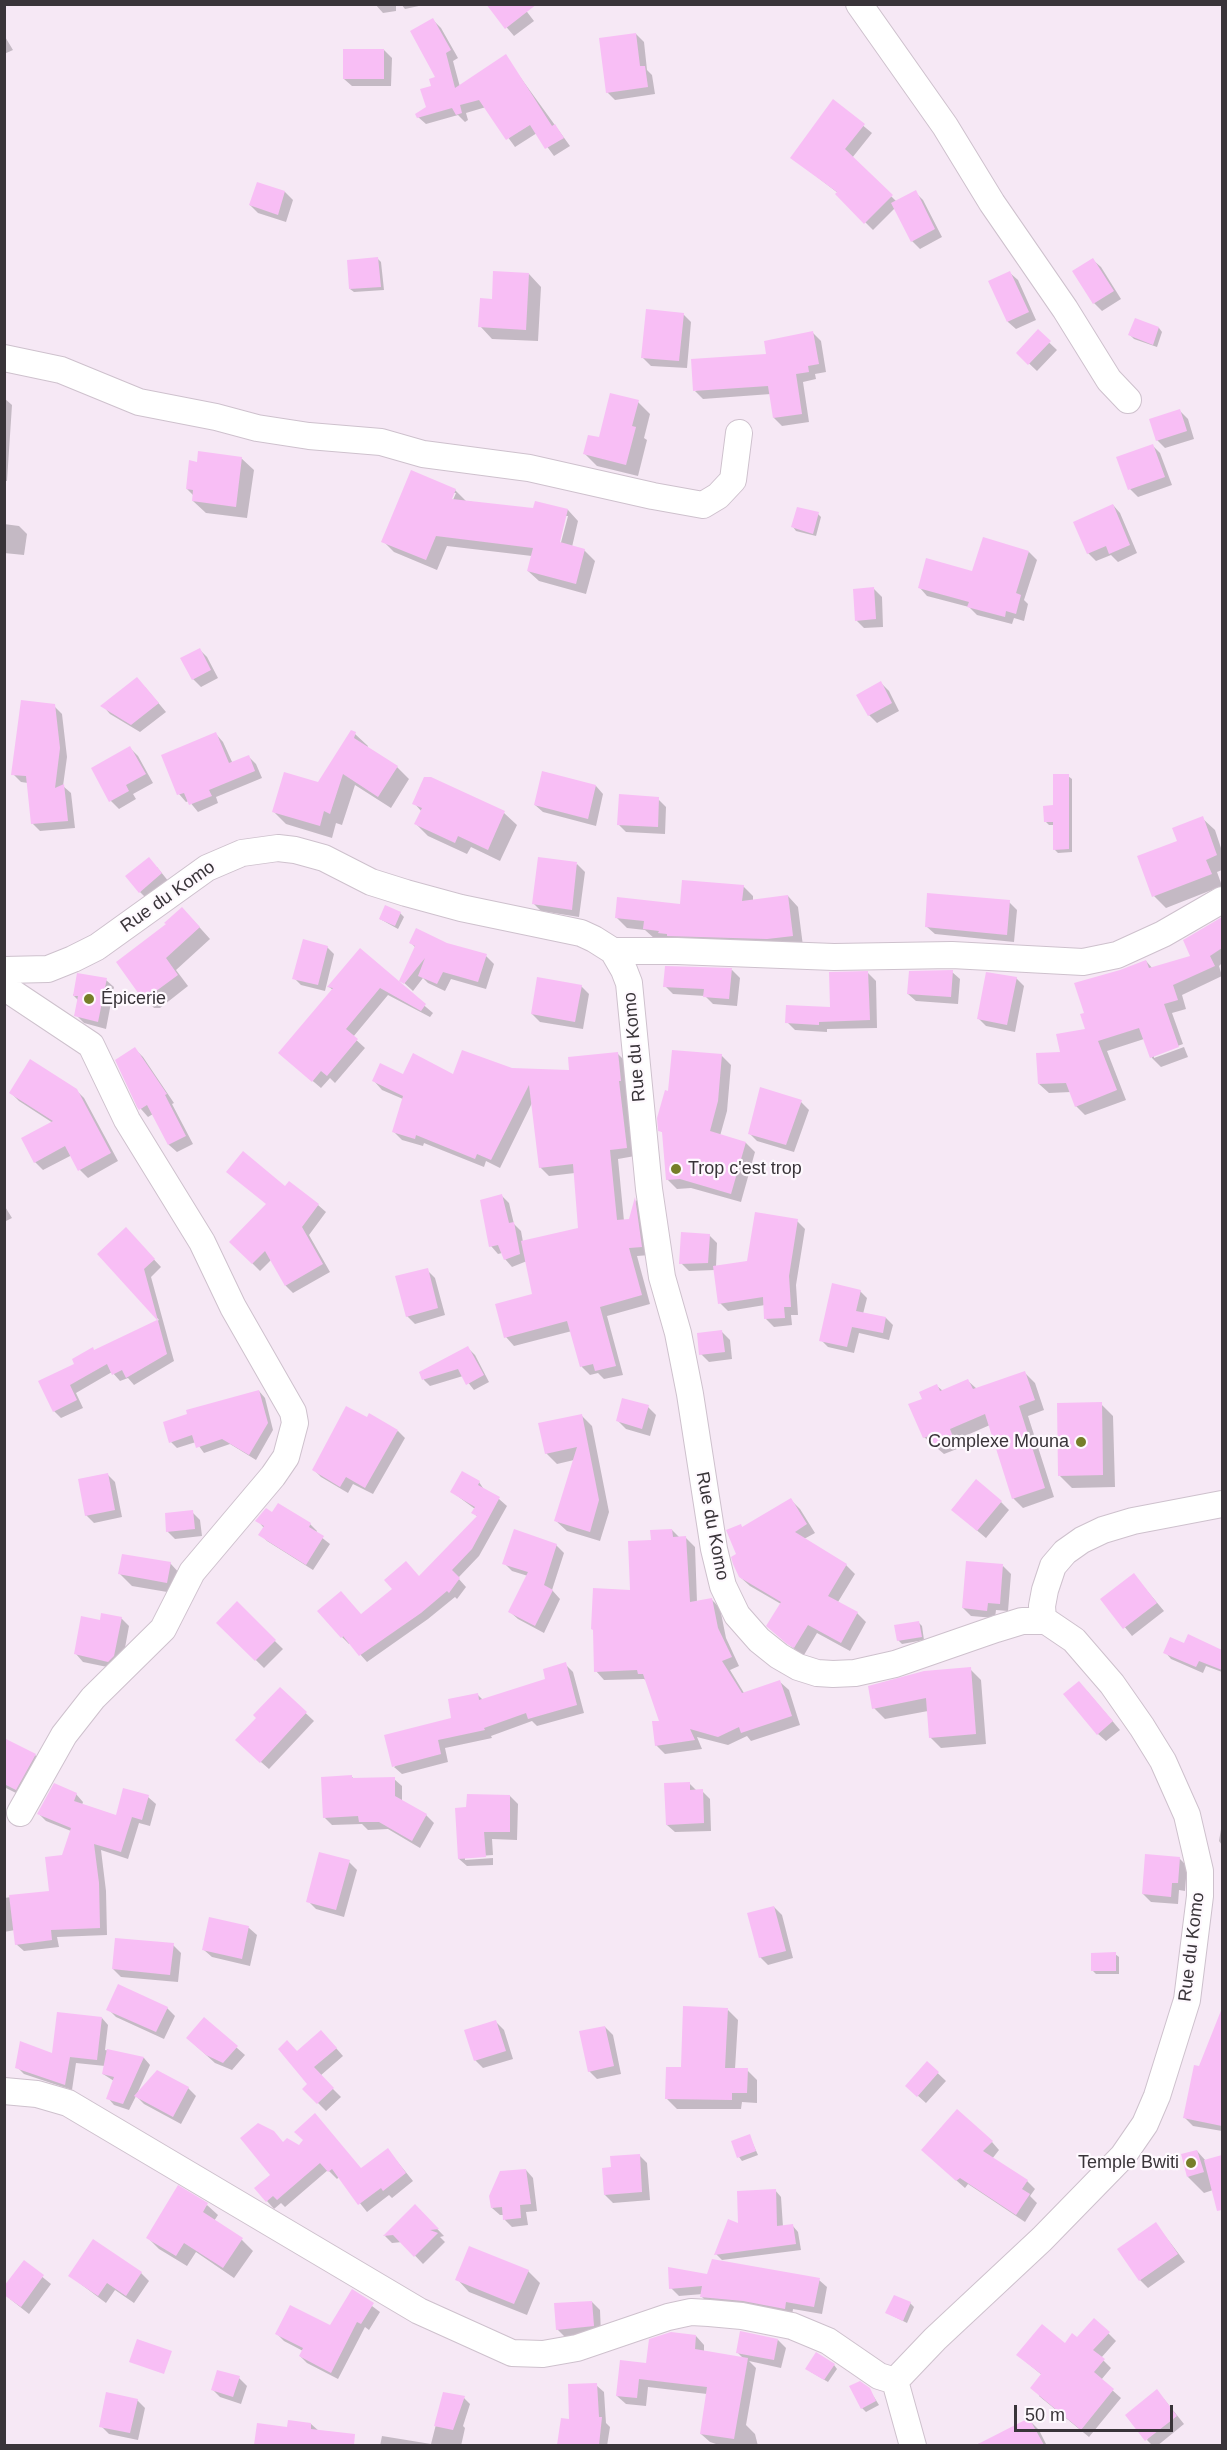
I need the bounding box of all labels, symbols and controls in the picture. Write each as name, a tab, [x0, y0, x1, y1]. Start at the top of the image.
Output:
street label: Rue du Komo	[117, 857, 219, 937]
place label: Épicerie	[101, 988, 166, 1010]
street label: Rue du Komo	[619, 991, 651, 1103]
marker: Épicerie	[82, 992, 96, 1006]
place label: Trop c'est trop	[688, 1158, 802, 1180]
marker: Trop c'est trop	[669, 1162, 683, 1176]
place label: Complexe Mouna	[928, 1431, 1069, 1453]
marker: Complexe Mouna	[1074, 1435, 1088, 1449]
street label: Rue du Komo	[691, 1470, 733, 1582]
street label: Rue du Komo	[1175, 1891, 1209, 2003]
place label: Temple Bwiti	[1078, 2152, 1179, 2174]
marker: Temple Bwiti	[1184, 2156, 1198, 2170]
scale bar	[1017, 2393, 1176, 2431]
text: 50 m	[1025, 2405, 1065, 2425]

